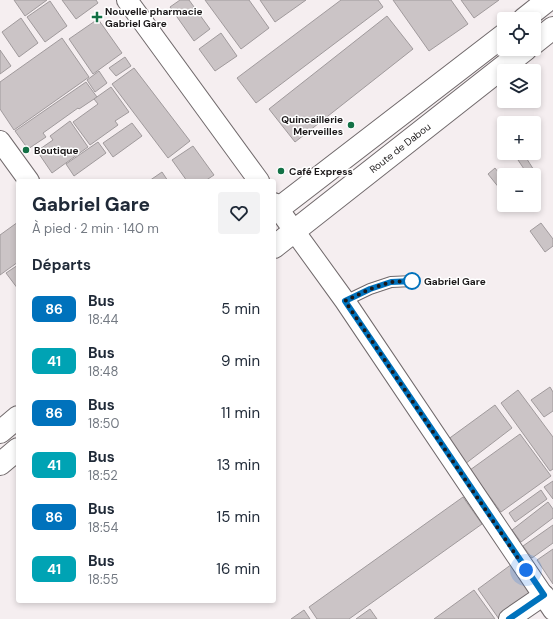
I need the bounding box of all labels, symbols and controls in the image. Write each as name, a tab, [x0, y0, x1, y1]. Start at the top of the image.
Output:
place label: Nouvelle pharmacie Gabriel Gare	[105, 5, 202, 30]
marker: Nouvelle pharmacie Gabriel Gare	[92, 12, 102, 22]
map controls	[497, 12, 541, 212]
button: locate	[497, 12, 541, 56]
button: layers	[497, 64, 541, 108]
place label: Quincaillerie Merveilles	[281, 113, 343, 138]
button: +	[497, 116, 541, 160]
marker: Quincaillerie Merveilles	[346, 120, 356, 130]
street label: Route de Dabou	[367, 120, 433, 176]
place label: Boutique	[34, 144, 78, 157]
marker: Boutique	[21, 145, 31, 155]
place label: Café Express	[289, 165, 353, 178]
marker: Café Express	[276, 166, 286, 176]
button: −	[497, 168, 541, 212]
text: Gabriel Gare	[32, 192, 150, 217]
button: heart	[218, 192, 260, 234]
text: À pied · 2 min · 140 m	[32, 220, 159, 237]
text: Départs	[32, 255, 91, 275]
marker: Gabriel Gare	[403, 272, 421, 290]
place label: Gabriel Gare	[424, 275, 486, 288]
text: Bus	[88, 291, 115, 311]
text: 5 min	[221, 299, 260, 319]
text: 86	[45, 300, 63, 318]
text: 18:44	[88, 311, 118, 328]
text: Bus	[88, 343, 115, 363]
text: 9 min	[221, 351, 260, 371]
text: 41	[47, 352, 61, 370]
text: 18:48	[88, 363, 118, 380]
text: Bus	[88, 395, 115, 415]
text: 11 min	[221, 403, 260, 423]
text: 86	[45, 404, 63, 422]
text: 18:50	[88, 415, 119, 432]
text: Bus	[88, 447, 115, 467]
text: 13 min	[217, 455, 260, 475]
text: 41	[47, 456, 61, 474]
text: 18:52	[88, 467, 118, 484]
text: Bus	[88, 499, 115, 519]
text: 15 min	[217, 507, 260, 527]
text: 86	[45, 508, 63, 526]
text: 18:54	[88, 519, 118, 536]
text: Bus	[88, 551, 115, 571]
text: 16 min	[216, 559, 260, 579]
text: 41	[47, 560, 61, 578]
your location	[516, 560, 536, 580]
text: 18:55	[88, 571, 118, 588]

